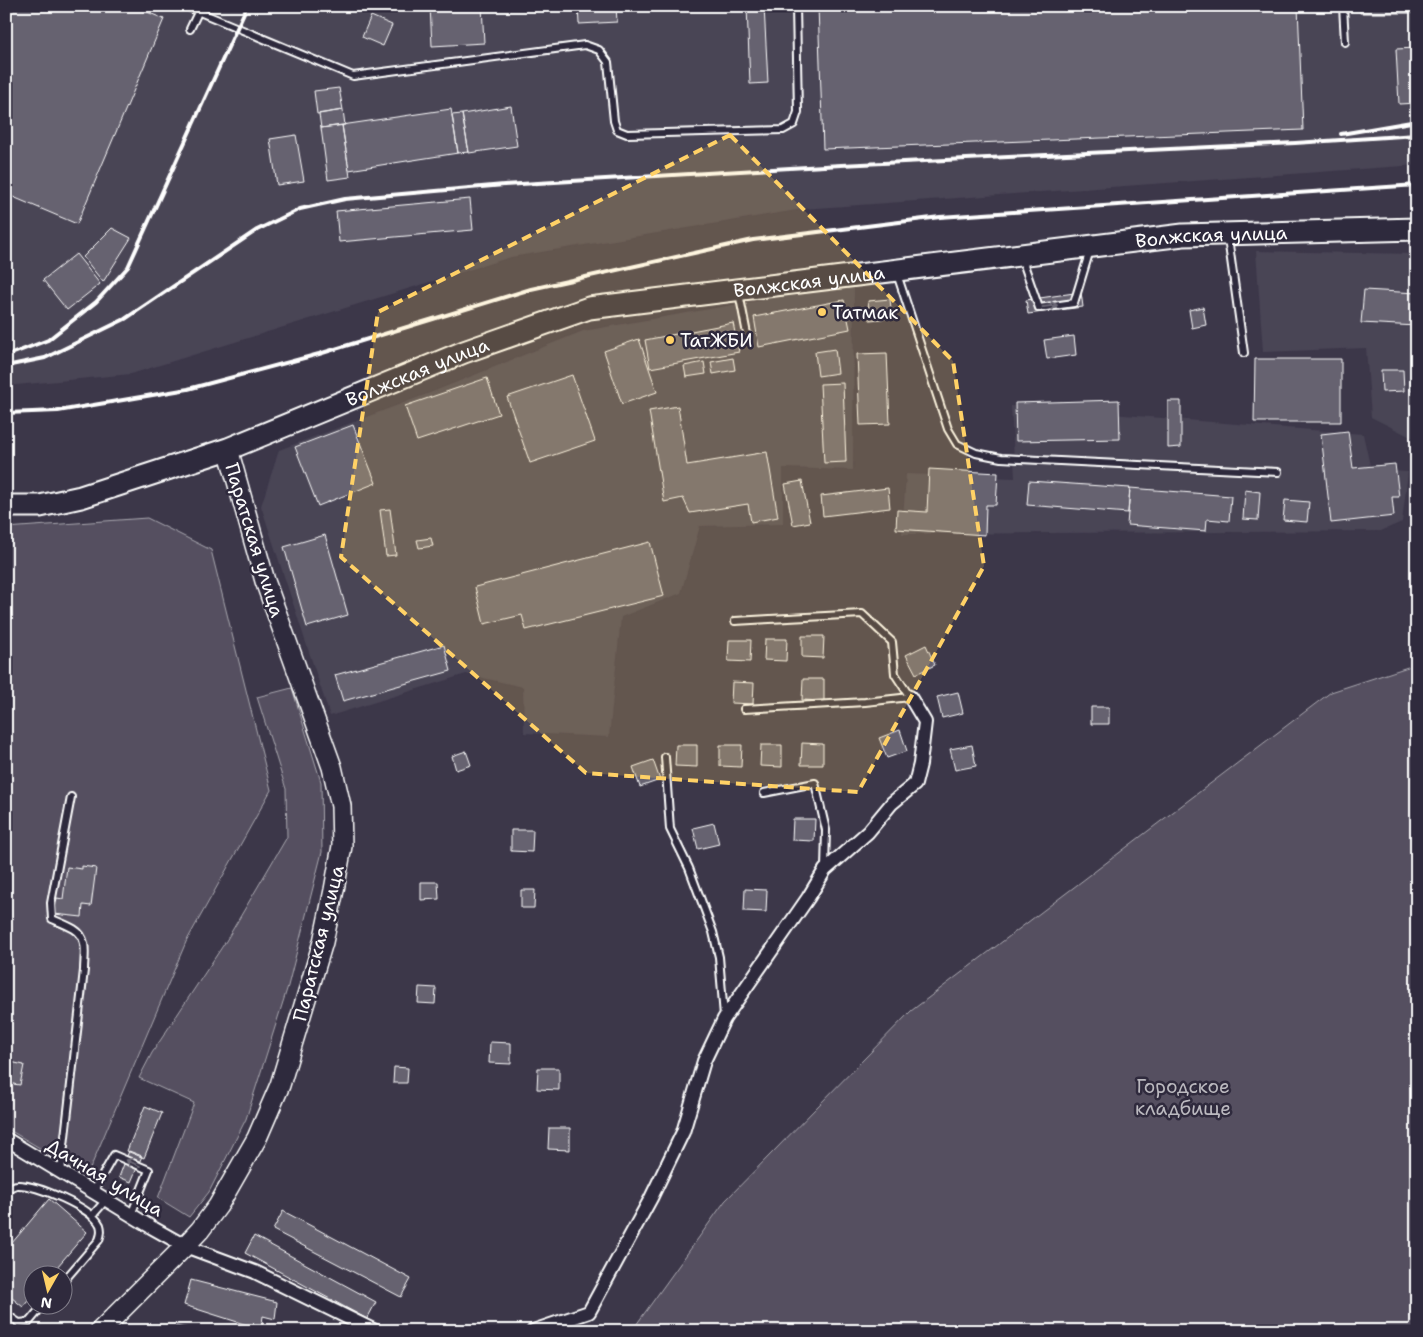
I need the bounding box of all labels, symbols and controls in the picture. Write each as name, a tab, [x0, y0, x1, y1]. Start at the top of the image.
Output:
street label: Волжская улица	[1134, 220, 1288, 254]
street label: Волжская улица	[732, 260, 886, 303]
place label: Татмак	[832, 300, 898, 325]
one-way arrow	[1042, 301, 1058, 311]
marker: Татмак	[816, 306, 828, 318]
place label: ТатЖБИ	[680, 328, 753, 353]
street label: Волжская улица	[342, 332, 493, 412]
marker: ТатЖБИ	[664, 334, 676, 346]
street label: Паратская улица	[219, 460, 290, 621]
street label: Паратская улица	[287, 862, 350, 1024]
park label: Городское кладбище	[1135, 1074, 1231, 1121]
street label: Дачная улица	[41, 1133, 168, 1222]
one-way arrow	[126, 1158, 141, 1167]
north arrow	[22, 1264, 72, 1314]
text: N	[39, 1293, 53, 1313]

